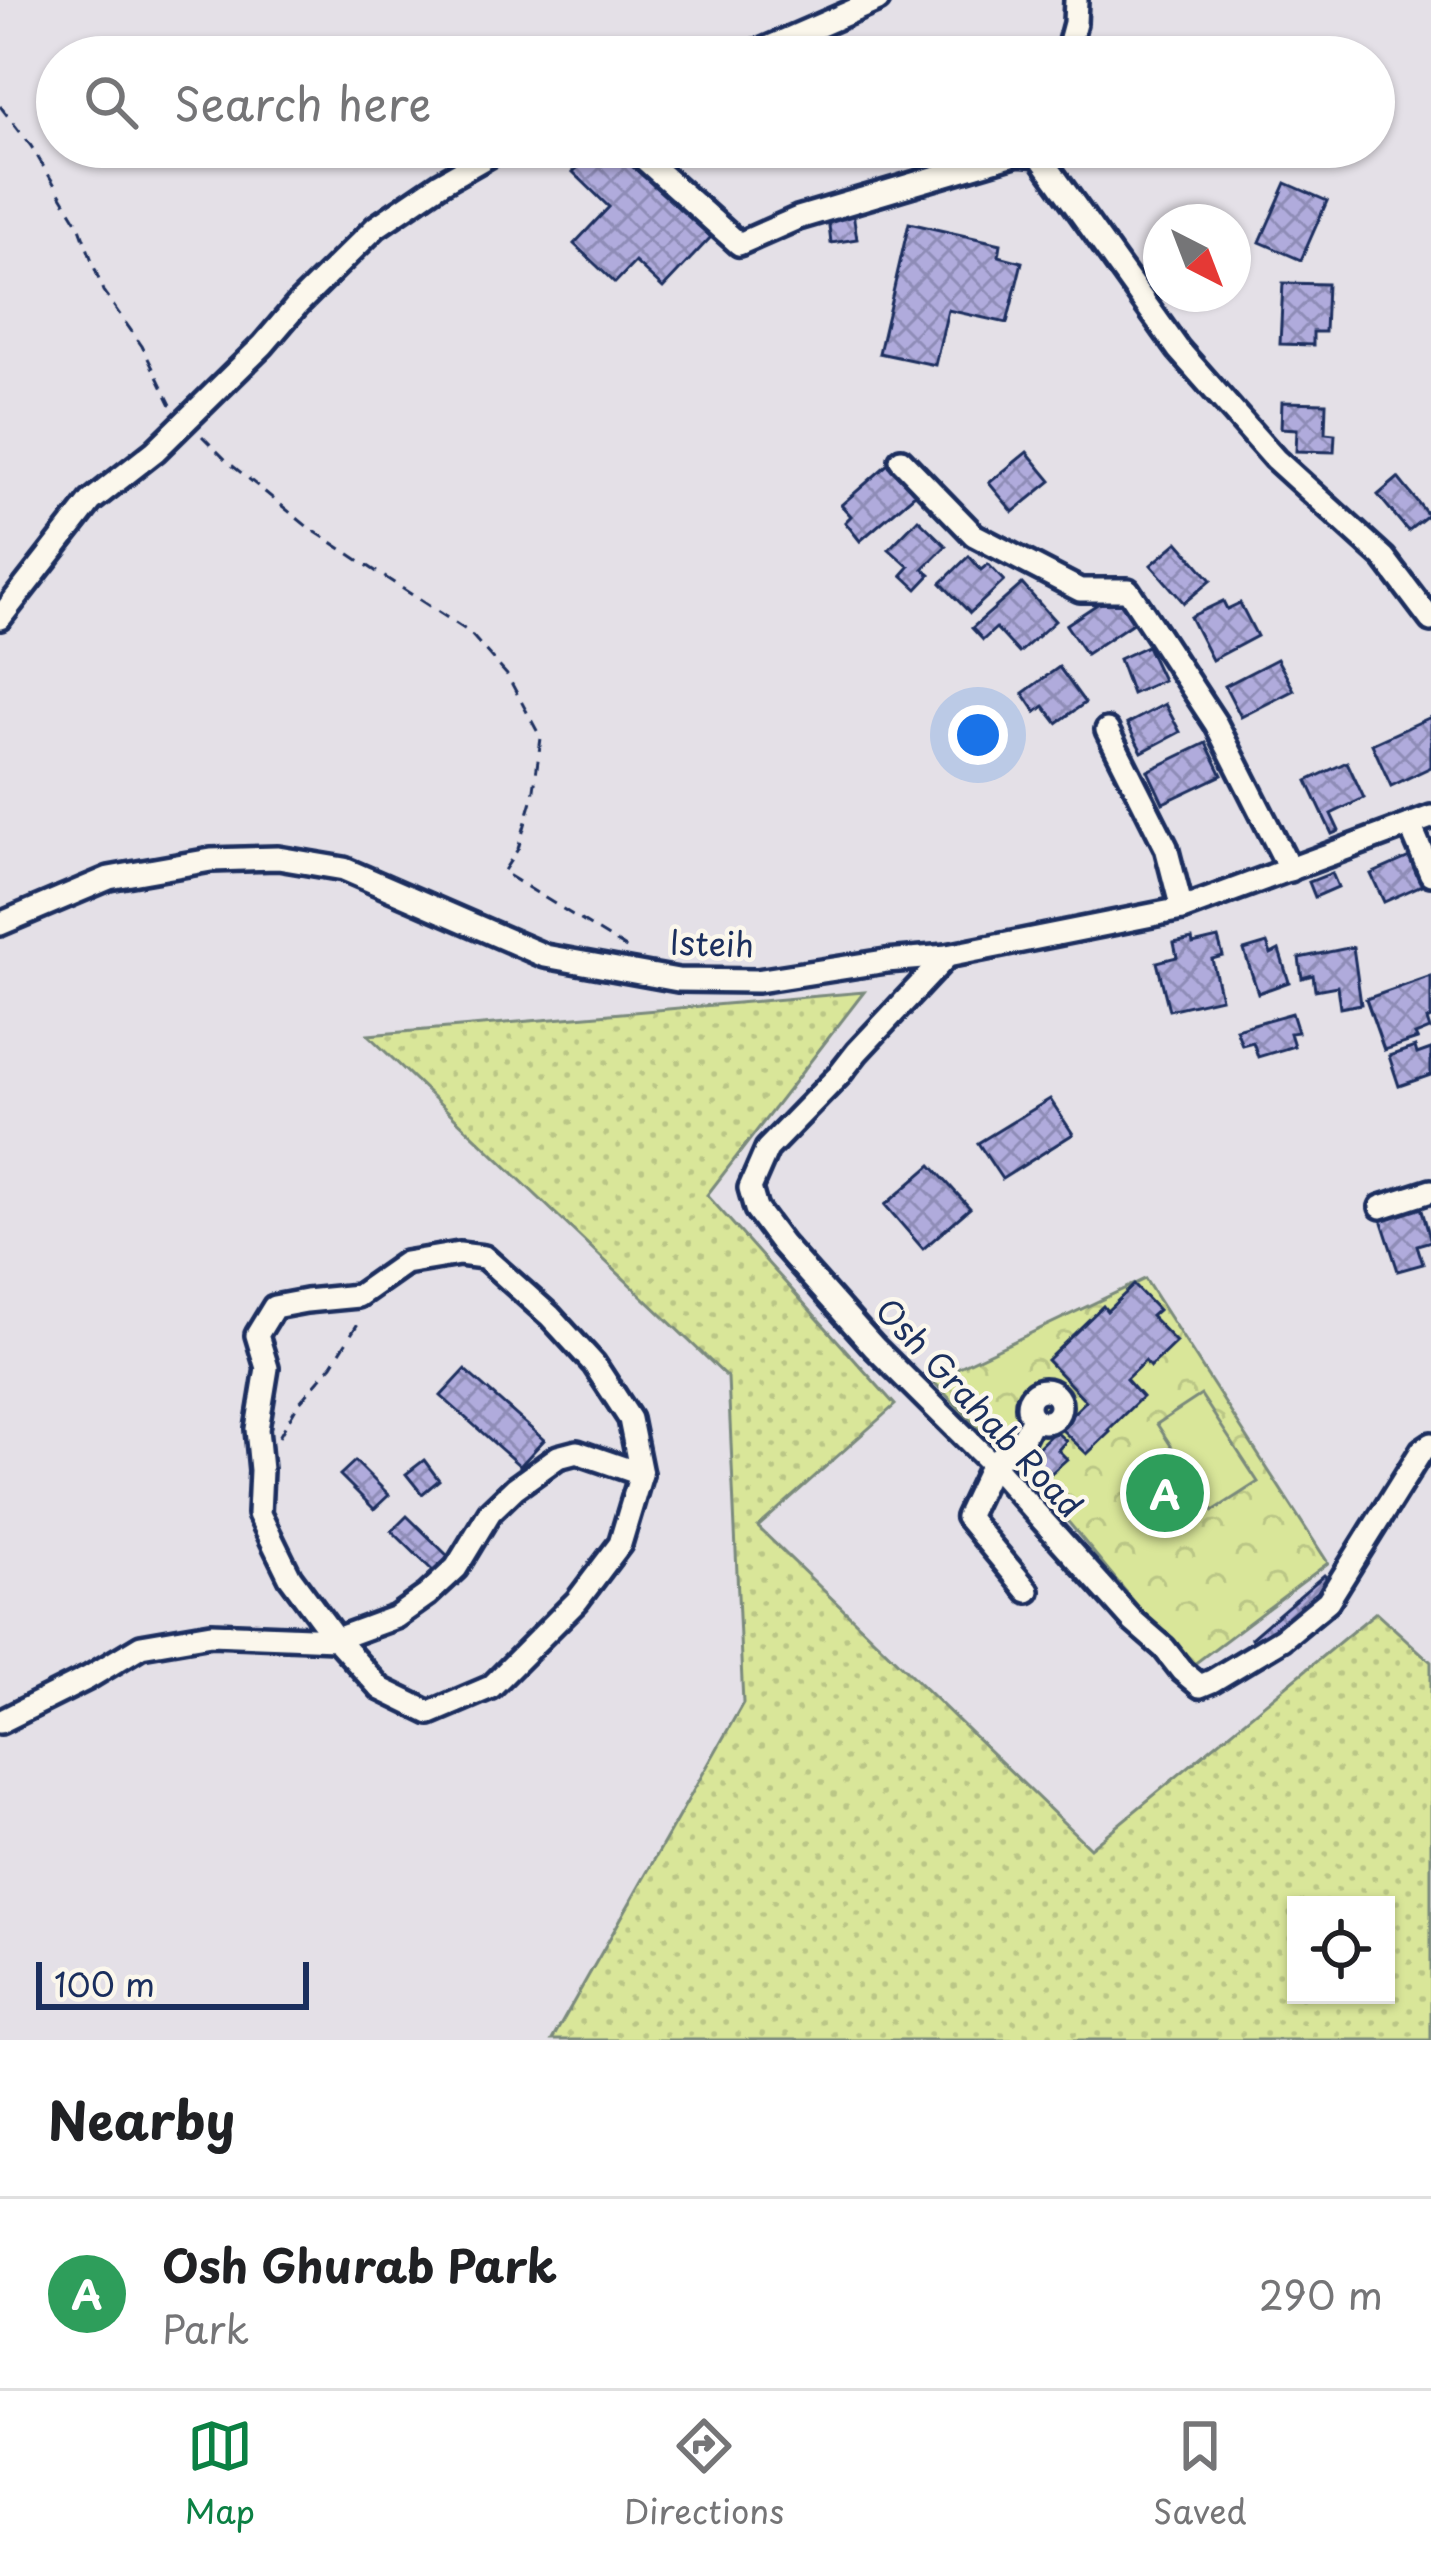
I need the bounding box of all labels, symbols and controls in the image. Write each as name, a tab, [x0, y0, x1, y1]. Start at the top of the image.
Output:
search box	[36, 36, 1395, 168]
text: Search here	[174, 68, 431, 136]
icon: search	[78, 69, 144, 135]
north arrow	[1143, 204, 1251, 312]
your location	[948, 705, 1008, 765]
street label: Isteih	[669, 916, 755, 968]
street label: Osh Grahab Road	[865, 1285, 1096, 1528]
pin: A	[1126, 1448, 1204, 1538]
map controls	[1287, 1896, 1395, 2004]
button: locate	[1287, 1896, 1395, 2004]
scale bar	[36, 1956, 309, 2009]
text: 100 m	[54, 1958, 155, 2008]
text: Nearby	[48, 2080, 235, 2157]
text: Osh Ghurab Park	[162, 2230, 557, 2298]
text: A	[72, 2264, 102, 2323]
text: 290 m	[1259, 2264, 1383, 2323]
text: Park	[162, 2298, 249, 2357]
tab: Map	[184, 2413, 255, 2535]
tab: Directions	[624, 2413, 784, 2535]
tab: Saved	[1153, 2413, 1247, 2535]

